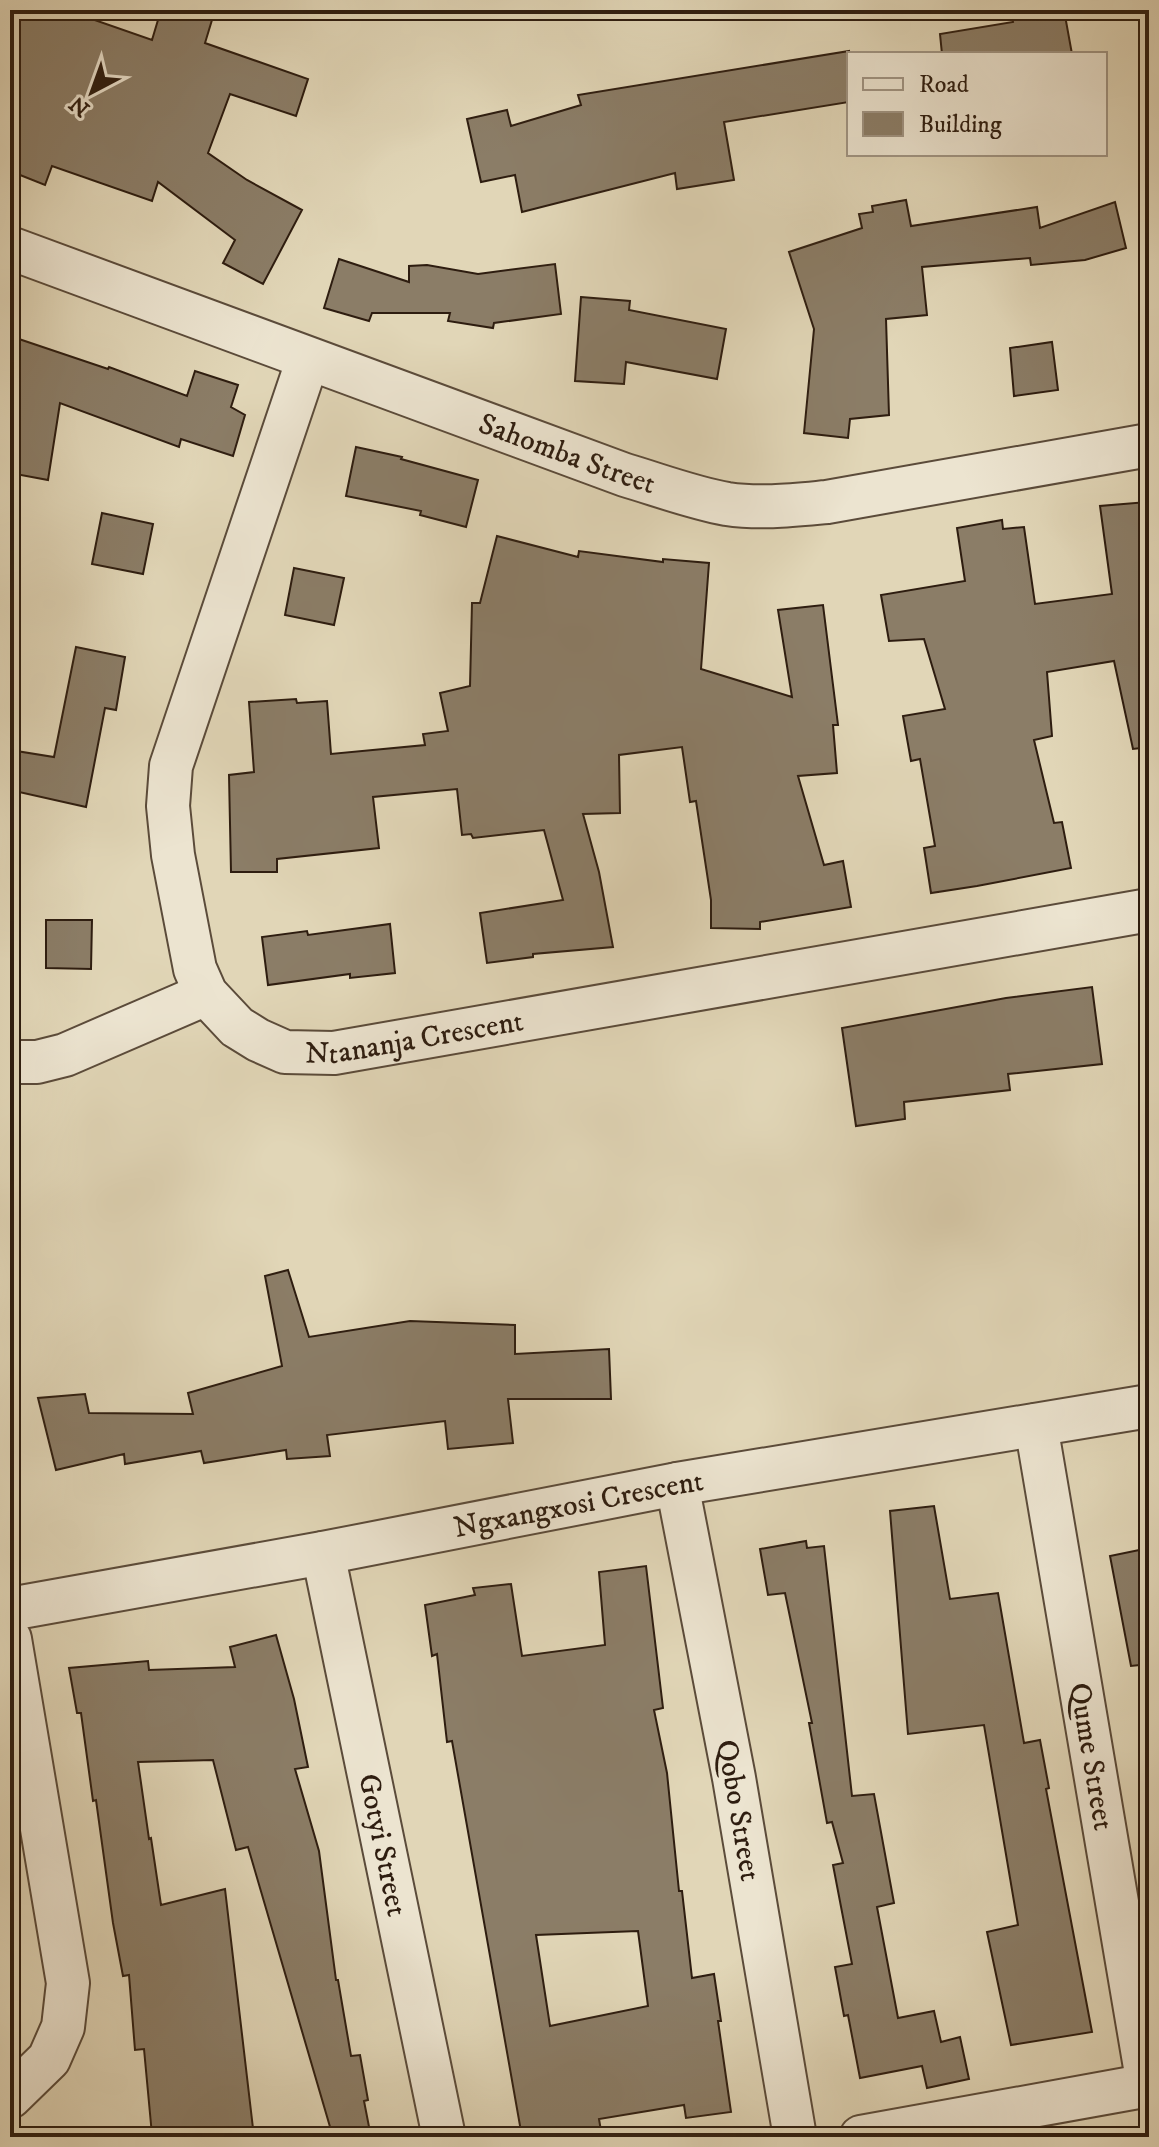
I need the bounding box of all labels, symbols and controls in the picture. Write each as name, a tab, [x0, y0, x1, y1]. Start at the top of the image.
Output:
north arrow	[52, 52, 132, 132]
legend	[847, 52, 1107, 156]
text: Road	[919, 70, 969, 100]
text: N	[64, 90, 96, 122]
text: Building	[919, 110, 1002, 140]
street label: Sahomba Street	[473, 406, 660, 503]
street label: Ntananja Crescent	[304, 1003, 526, 1073]
street label: Ngxangxosi Crescent	[450, 1463, 706, 1547]
street label: Qume Street	[1060, 1680, 1121, 1833]
street label: Qobo Street	[707, 1737, 768, 1884]
street label: Gotyi Street	[349, 1771, 415, 1920]

